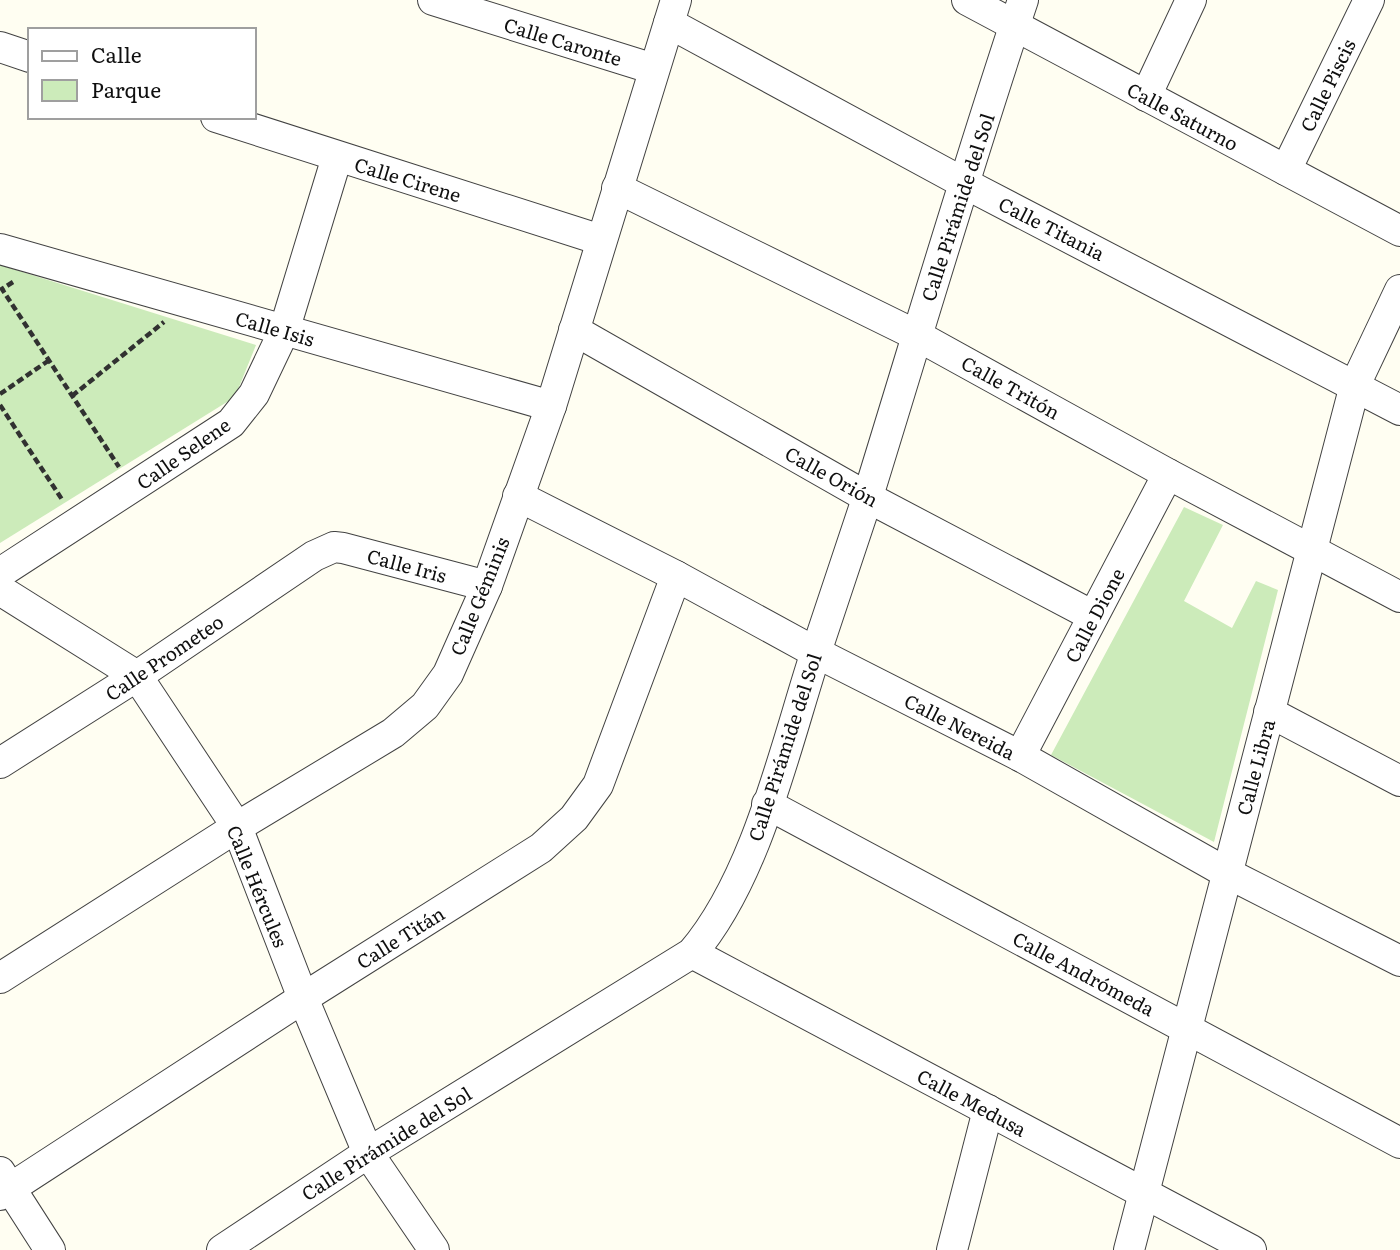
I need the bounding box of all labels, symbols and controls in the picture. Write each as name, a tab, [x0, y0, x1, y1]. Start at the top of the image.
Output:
street label: Calle Caronte	[501, 10, 625, 72]
legend	[28, 28, 256, 119]
street label: Calle Piscis	[1292, 33, 1362, 136]
text: Calle	[91, 38, 142, 69]
text: Parque	[91, 73, 161, 104]
street label: Calle Saturno	[1122, 75, 1244, 157]
street label: Calle Pirámide del Sol	[913, 109, 1001, 305]
street label: Calle Cirene	[351, 150, 465, 208]
street label: Calle Titania	[994, 189, 1111, 267]
street label: Calle Isis	[232, 303, 318, 353]
street label: Calle Tritón	[957, 348, 1065, 426]
street label: Calle Selene	[130, 410, 236, 496]
street label: Calle Orión	[780, 439, 884, 513]
street label: Calle Géminis	[442, 532, 516, 660]
street label: Calle Iris	[364, 541, 450, 589]
street label: Calle Dione	[1057, 563, 1131, 667]
street label: Calle Prometeo	[99, 607, 229, 707]
street label: Calle Pirámide del Sol	[740, 649, 828, 845]
street label: Calle Nereida	[900, 686, 1021, 766]
street label: Calle Libra	[1229, 715, 1281, 818]
street label: Calle Hércules	[221, 821, 295, 952]
street label: Calle Titán	[350, 899, 450, 975]
street label: Calle Andrómeda	[1008, 924, 1161, 1023]
street label: Calle Medusa	[912, 1061, 1032, 1143]
street label: Calle Pirámide del Sol	[295, 1079, 477, 1207]

